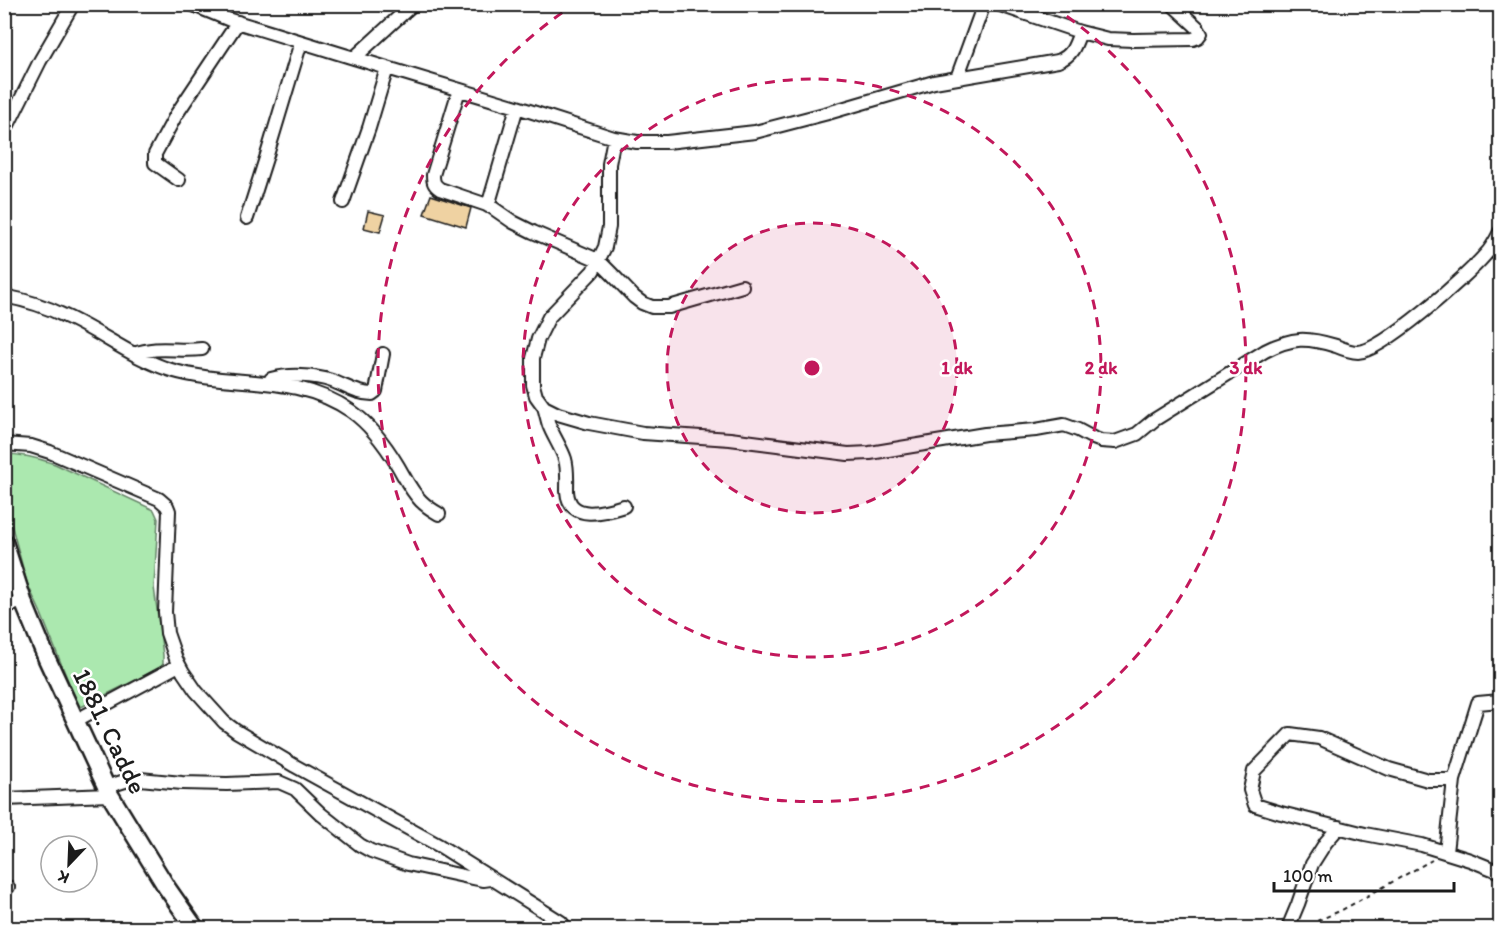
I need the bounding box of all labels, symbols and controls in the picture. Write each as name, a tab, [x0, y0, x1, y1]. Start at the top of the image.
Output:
text: 1 dk	[941, 357, 974, 379]
text: 2 dk	[1085, 357, 1118, 379]
text: 3 dk	[1230, 357, 1263, 379]
centre of rings	[802, 358, 822, 378]
street label: 1881. Cadde	[66, 663, 154, 799]
north arrow	[39, 834, 99, 894]
scale bar	[1274, 855, 1454, 893]
text: 100 m	[1283, 865, 1333, 887]
text: K	[54, 866, 72, 888]

